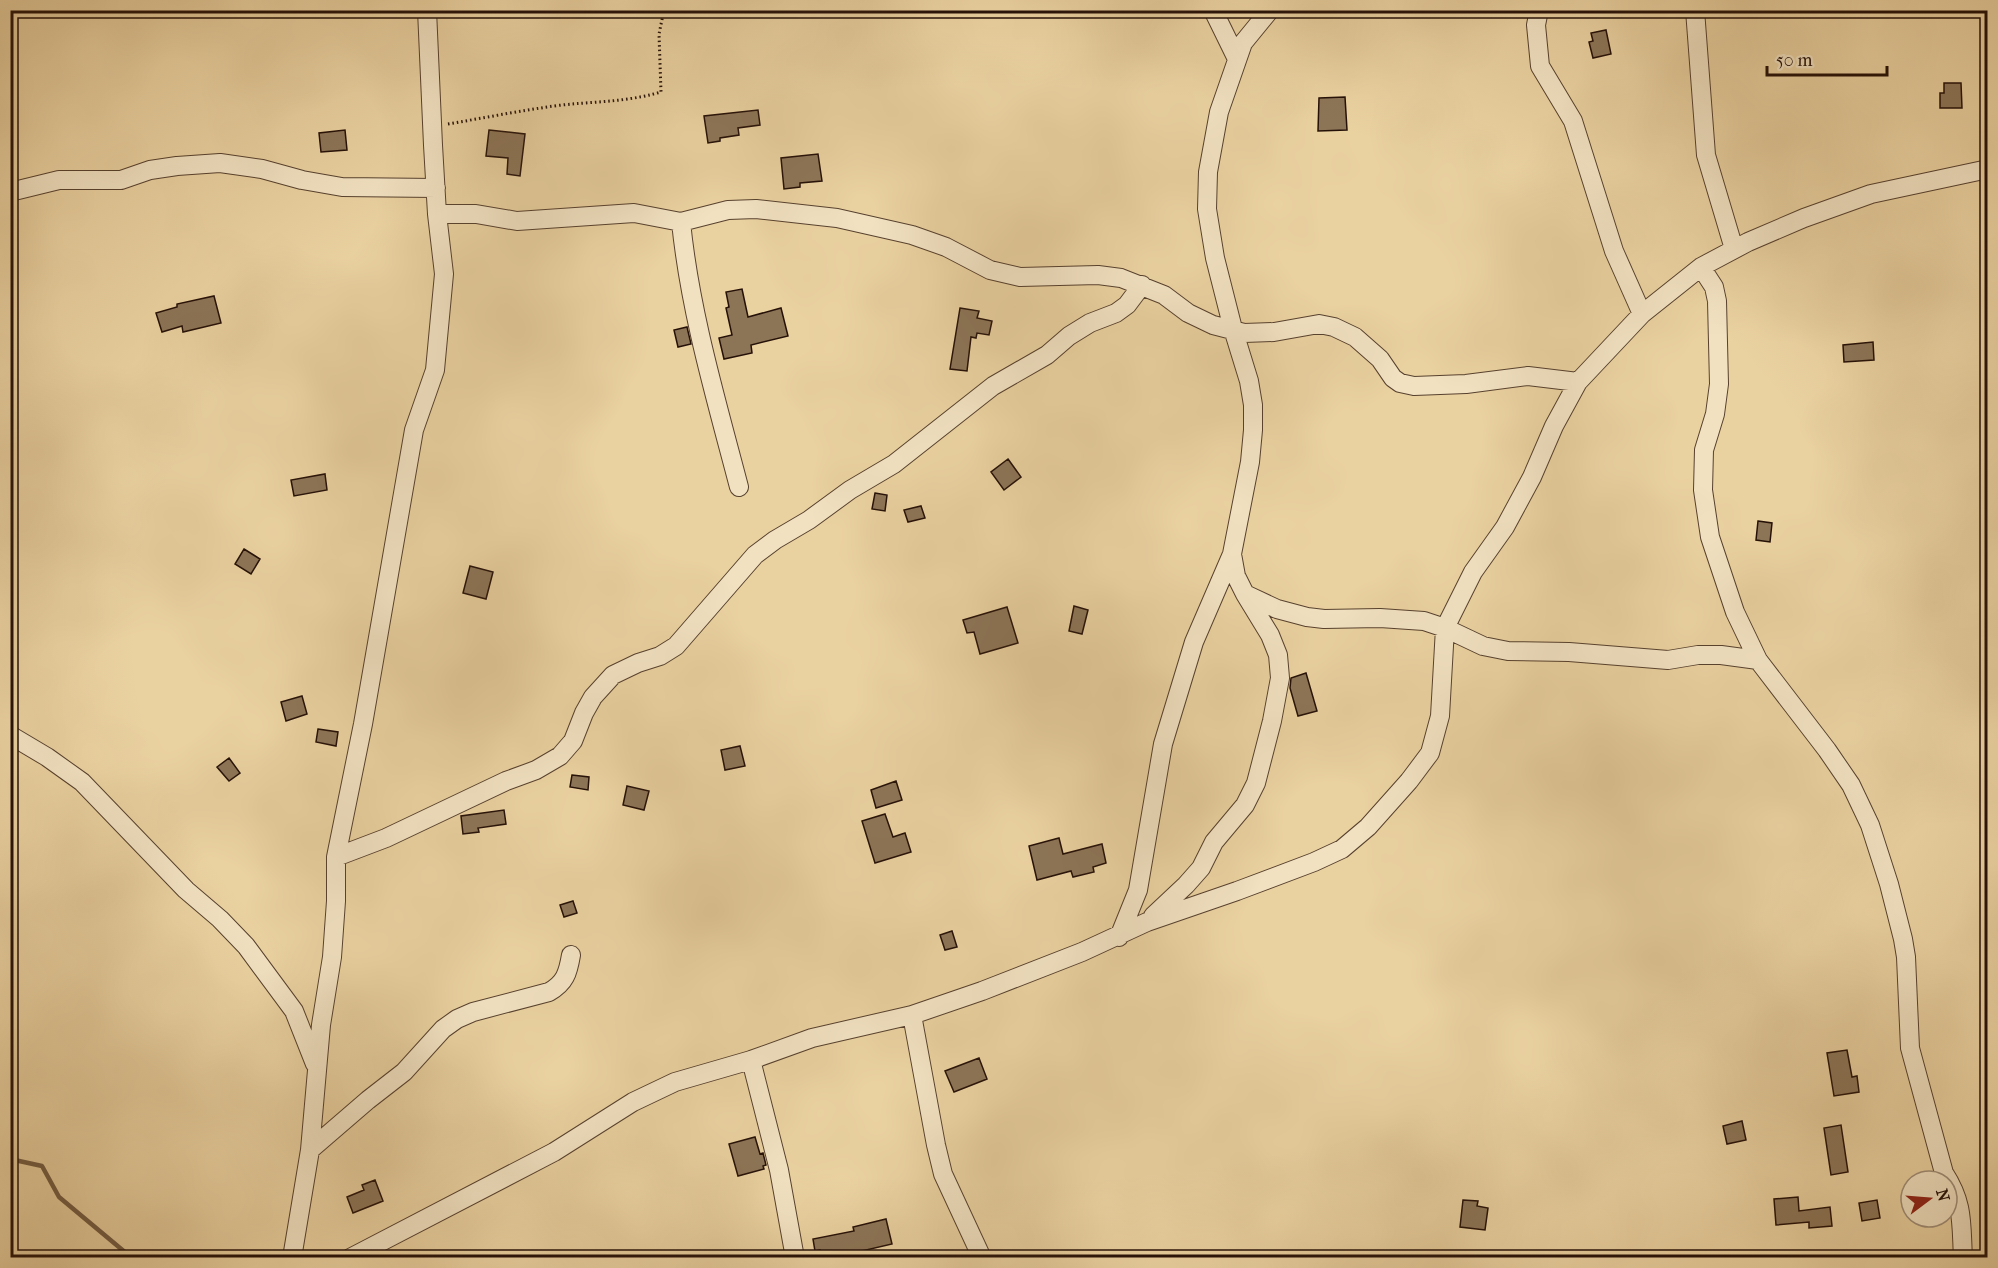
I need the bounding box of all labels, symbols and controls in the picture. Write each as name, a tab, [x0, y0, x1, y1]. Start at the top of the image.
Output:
scale bar	[1767, 39, 1887, 77]
text: 50 m	[1776, 50, 1813, 71]
north arrow	[1899, 1169, 1959, 1229]
text: N	[1932, 1187, 1954, 1204]

